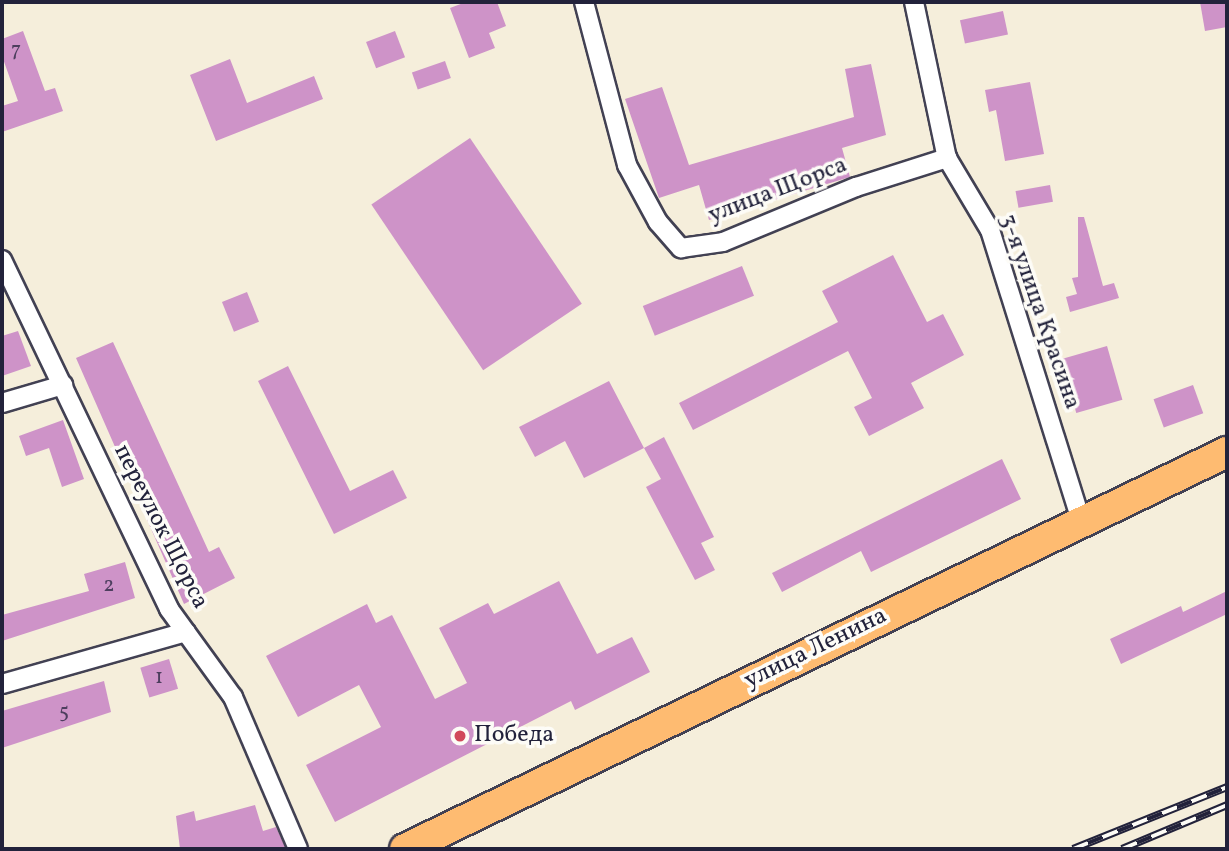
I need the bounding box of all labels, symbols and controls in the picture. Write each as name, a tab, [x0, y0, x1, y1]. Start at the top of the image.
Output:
house number: 7	[11, 38, 21, 64]
street label: улица Щорса	[705, 151, 851, 231]
street label: 3-я улица Красина	[992, 210, 1086, 414]
street label: переулок Щорса	[106, 440, 214, 614]
house number: 2	[103, 573, 115, 599]
street label: улица Ленина	[740, 602, 892, 696]
house number: 1	[155, 665, 163, 691]
house number: 5	[59, 699, 69, 725]
place label: Победа	[474, 722, 554, 750]
marker: Победа	[452, 728, 468, 744]

